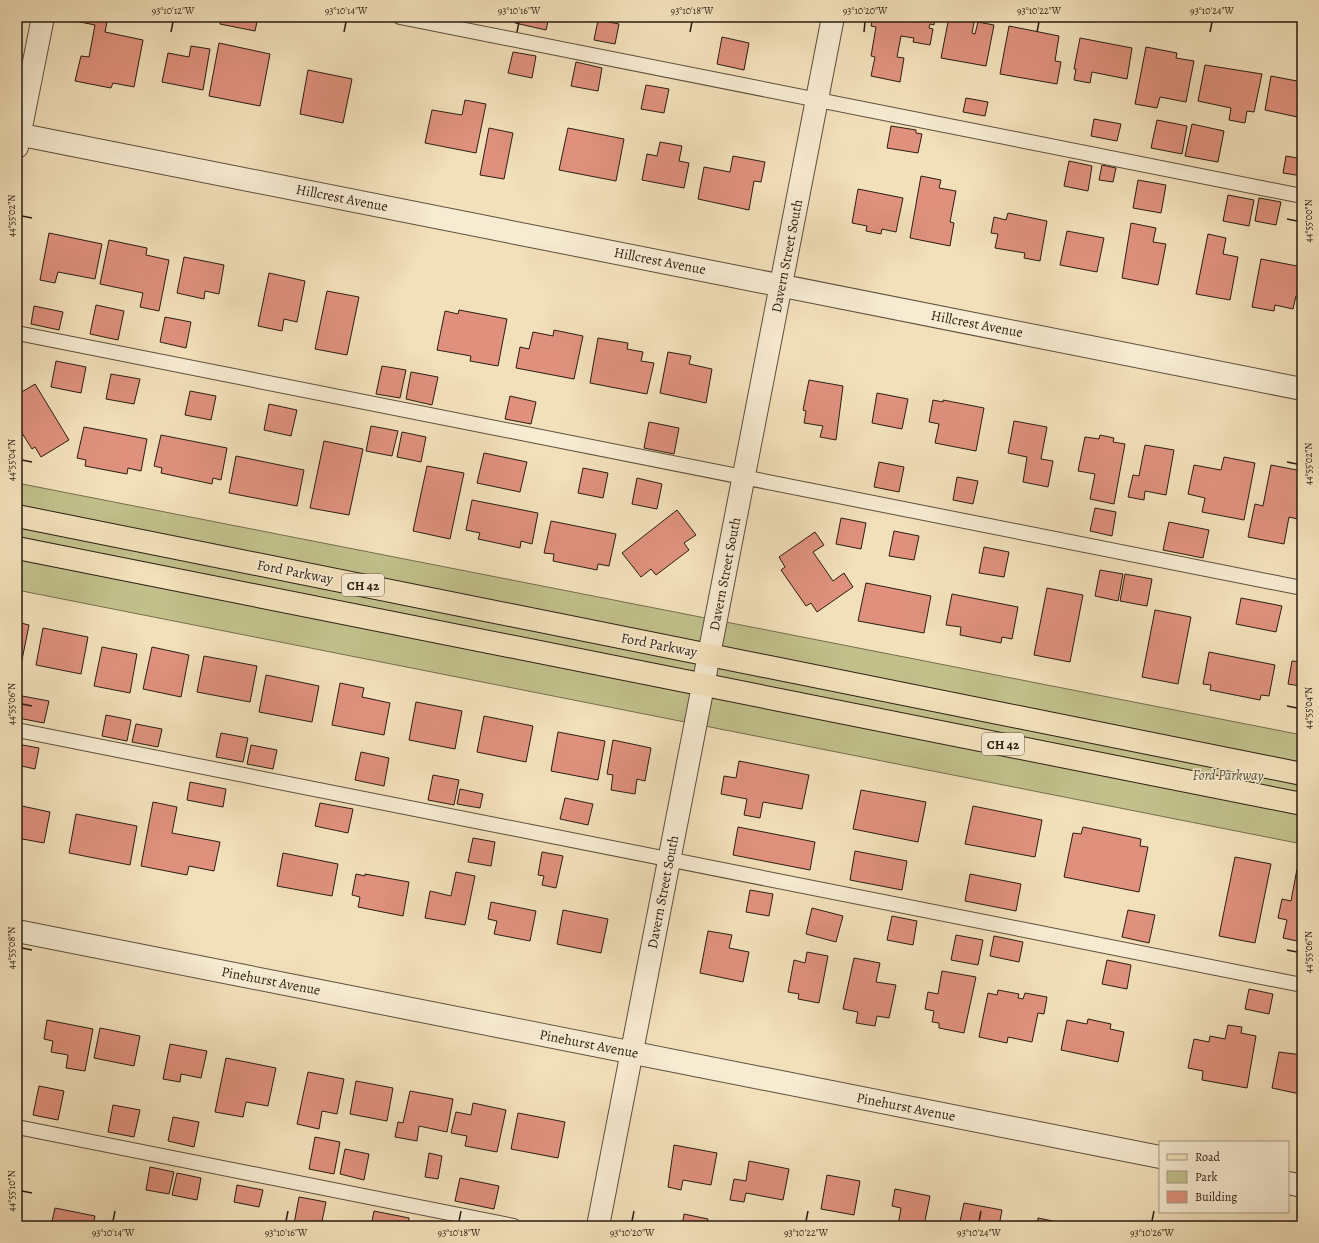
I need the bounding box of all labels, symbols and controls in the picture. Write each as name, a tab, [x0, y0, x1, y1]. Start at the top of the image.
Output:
text: 93°10'12"W	[152, 4, 195, 17]
text: 93°10'14"W	[325, 4, 368, 17]
text: 93°10'16"W	[498, 4, 541, 17]
text: 93°10'18"W	[671, 4, 714, 17]
text: 93°10'20"W	[843, 4, 888, 17]
text: 93°10'22"W	[1017, 4, 1062, 17]
text: 93°10'24"W	[1190, 4, 1235, 17]
street label: Hillcrest Avenue	[294, 180, 390, 216]
text: 44°55'02"N	[5, 195, 18, 237]
street label: Davern Street South	[767, 197, 807, 314]
text: 44°55'00"N	[1302, 199, 1315, 243]
street label: Hillcrest Avenue	[612, 243, 708, 279]
street label: Hillcrest Avenue	[929, 306, 1025, 342]
text: 44°55'04"N	[5, 439, 18, 481]
text: 44°55'02"N	[1302, 443, 1315, 485]
street label: Davern Street South	[705, 515, 745, 632]
street label: Ford Parkway	[255, 555, 336, 589]
road number: CH 42	[342, 574, 384, 596]
street label: Ford Parkway	[619, 628, 700, 662]
text: 44°55'06"N	[5, 683, 18, 725]
text: 44°55'04"N	[1302, 687, 1315, 729]
road number: CH 42	[982, 733, 1024, 755]
park label: Ford Parkway	[1192, 766, 1264, 785]
street label: Davern Street South	[643, 833, 683, 950]
text: 44°55'08"N	[5, 927, 18, 969]
text: 44°55'06"N	[1302, 931, 1315, 973]
street label: Pinehurst Avenue	[220, 962, 322, 1000]
street label: Pinehurst Avenue	[538, 1025, 640, 1063]
street label: Pinehurst Avenue	[855, 1088, 957, 1126]
legend	[1159, 1141, 1289, 1213]
text: Road	[1195, 1149, 1221, 1165]
text: Park	[1195, 1169, 1218, 1185]
text: 44°55'10"N	[5, 1170, 18, 1212]
text: Building	[1195, 1189, 1237, 1205]
text: 93°10'14"W	[92, 1226, 135, 1239]
text: 93°10'16"W	[265, 1226, 308, 1239]
text: 93°10'18"W	[438, 1226, 481, 1239]
text: 93°10'20"W	[610, 1226, 655, 1239]
text: 93°10'22"W	[784, 1226, 829, 1239]
text: 93°10'24"W	[957, 1226, 1002, 1239]
text: 93°10'26"W	[1130, 1226, 1175, 1239]

